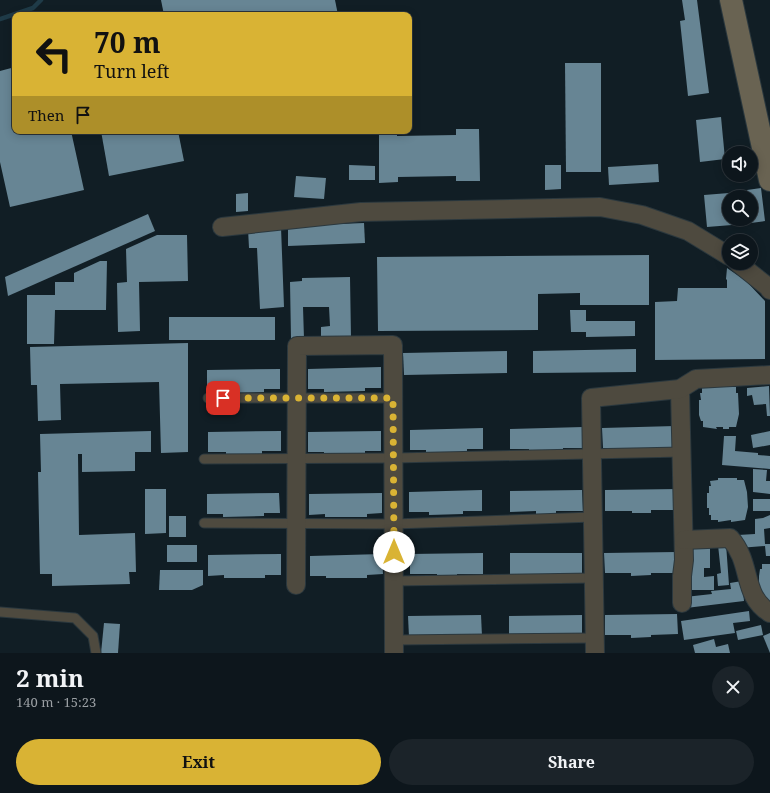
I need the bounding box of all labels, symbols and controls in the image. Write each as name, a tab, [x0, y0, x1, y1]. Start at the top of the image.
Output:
text: 70 m	[94, 23, 161, 61]
icon: left	[28, 28, 80, 80]
text: Turn left	[94, 59, 169, 83]
icon: arrive	[72, 104, 94, 126]
text: Then	[28, 105, 64, 125]
map controls	[722, 146, 758, 270]
button: sound	[722, 146, 758, 182]
button: search	[722, 190, 758, 226]
button: layers	[722, 234, 758, 270]
pin	[206, 381, 240, 415]
icon: arrive	[212, 387, 234, 409]
position arrow	[373, 531, 415, 573]
text: 2 min	[16, 661, 84, 694]
button: close	[712, 666, 754, 708]
text: 140 m · 15:23	[16, 693, 96, 711]
button: Exit	[16, 739, 381, 785]
button: Share	[389, 739, 754, 785]

